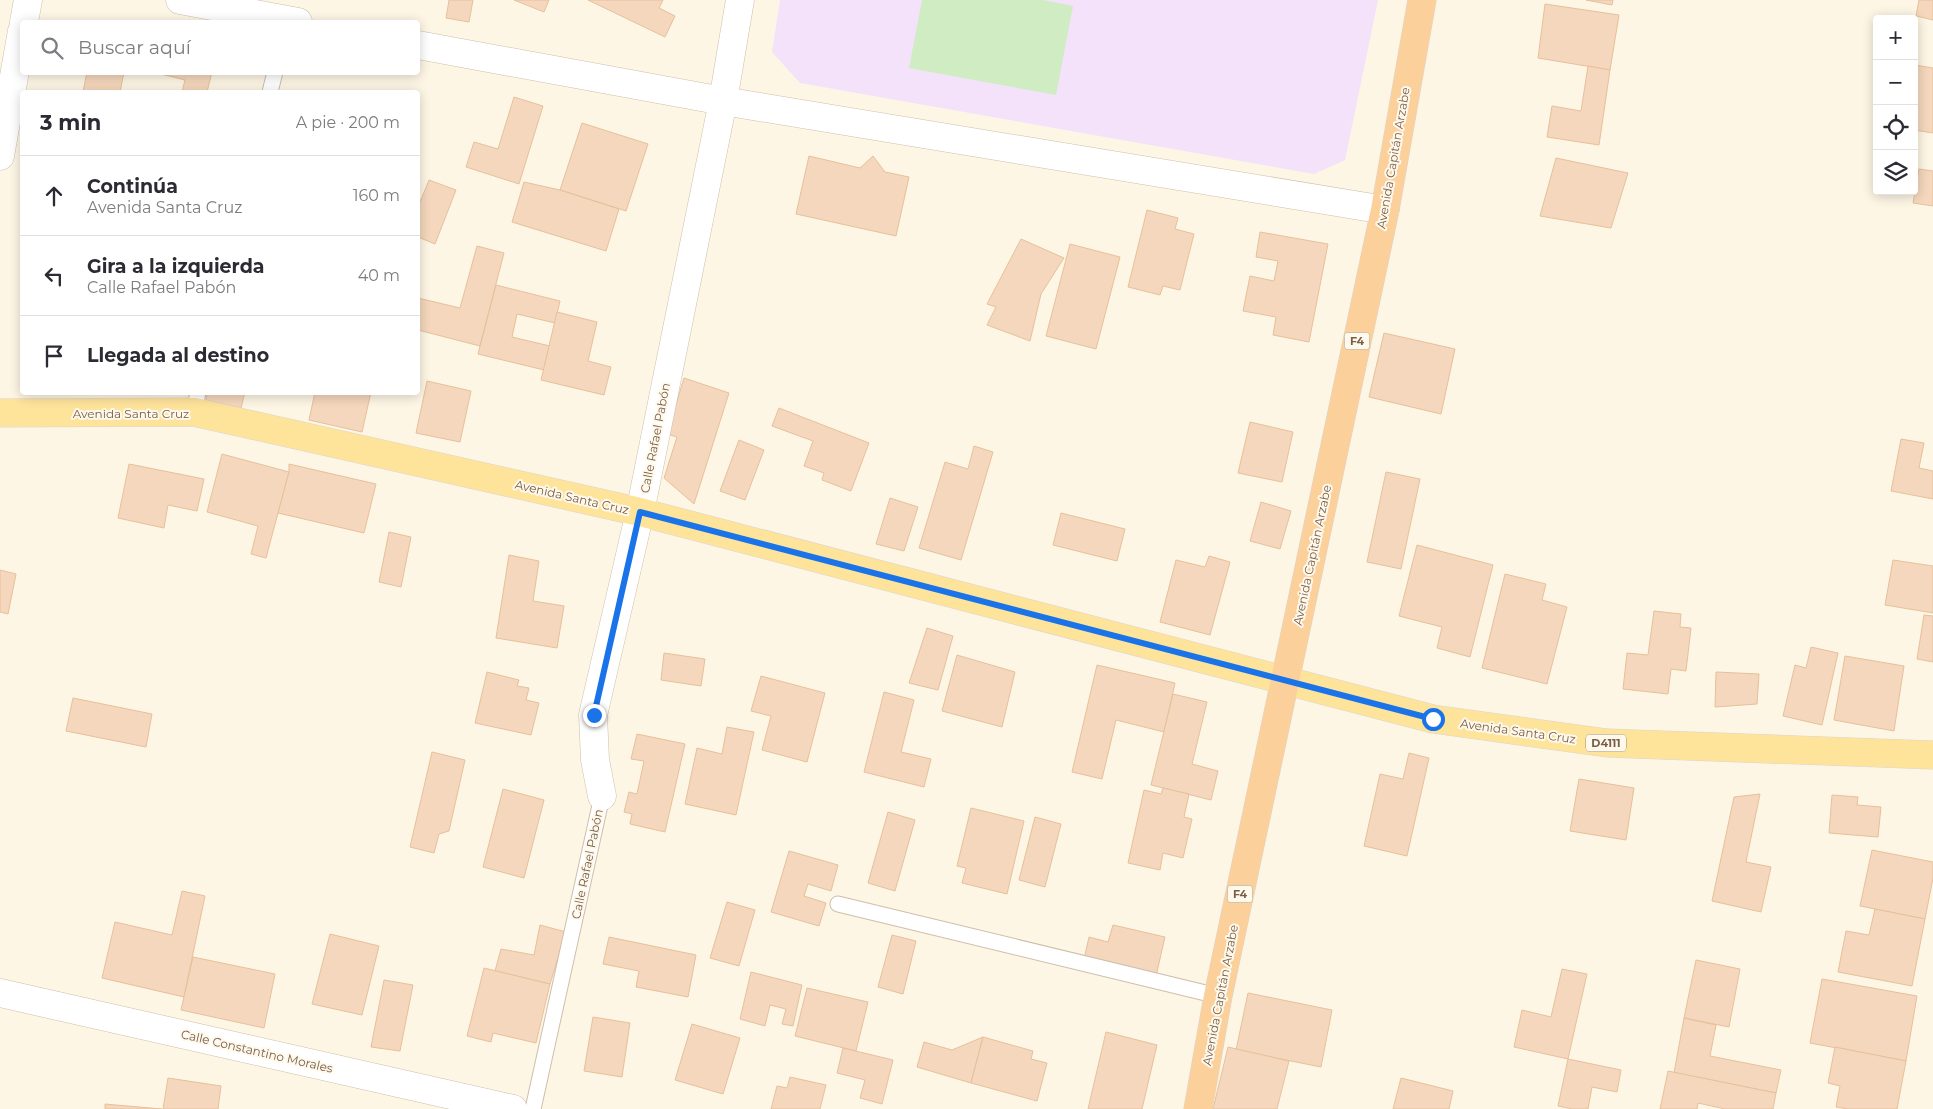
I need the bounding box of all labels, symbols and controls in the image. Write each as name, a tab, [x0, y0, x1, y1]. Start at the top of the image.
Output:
map controls	[1873, 15, 1918, 195]
button: +	[1873, 15, 1918, 60]
search box	[20, 20, 420, 75]
icon: search	[38, 34, 66, 62]
text: Buscar aquí	[78, 36, 191, 59]
button: −	[1873, 60, 1918, 105]
street label: Avenida Capitán Arzabe	[1373, 86, 1413, 230]
button: locate	[1873, 105, 1918, 150]
text: 3 min	[40, 110, 101, 135]
text: A pie · 200 m	[296, 113, 400, 132]
button: layers	[1873, 150, 1918, 195]
text: Continúa	[87, 175, 178, 198]
icon: ahead	[40, 182, 68, 210]
text: 160 m	[353, 186, 400, 205]
text: Avenida Santa Cruz	[87, 198, 242, 217]
text: Gira a la izquierda	[87, 255, 265, 278]
icon: left	[40, 262, 68, 290]
text: 40 m	[358, 266, 400, 285]
text: Calle Rafael Pabón	[87, 278, 236, 297]
road number: F4	[1344, 332, 1370, 350]
icon: arrive	[40, 342, 68, 370]
text: Llegada al destino	[87, 344, 269, 367]
street label: Calle Rafael Pabón	[637, 382, 673, 494]
street label: Avenida Santa Cruz	[73, 406, 189, 421]
street label: Avenida Santa Cruz	[514, 477, 630, 517]
street label: Avenida Capitán Arzabe	[1290, 483, 1334, 627]
route end	[583, 704, 606, 727]
route start	[1422, 708, 1445, 731]
street label: Avenida Santa Cruz	[1459, 715, 1577, 747]
road number: D4111	[1586, 734, 1626, 751]
street label: Calle Rafael Pabón	[568, 808, 606, 920]
road number: F4	[1228, 886, 1252, 902]
street label: Avenida Capitán Arzabe	[1199, 923, 1241, 1067]
street label: Calle Constantino Morales	[180, 1026, 335, 1076]

